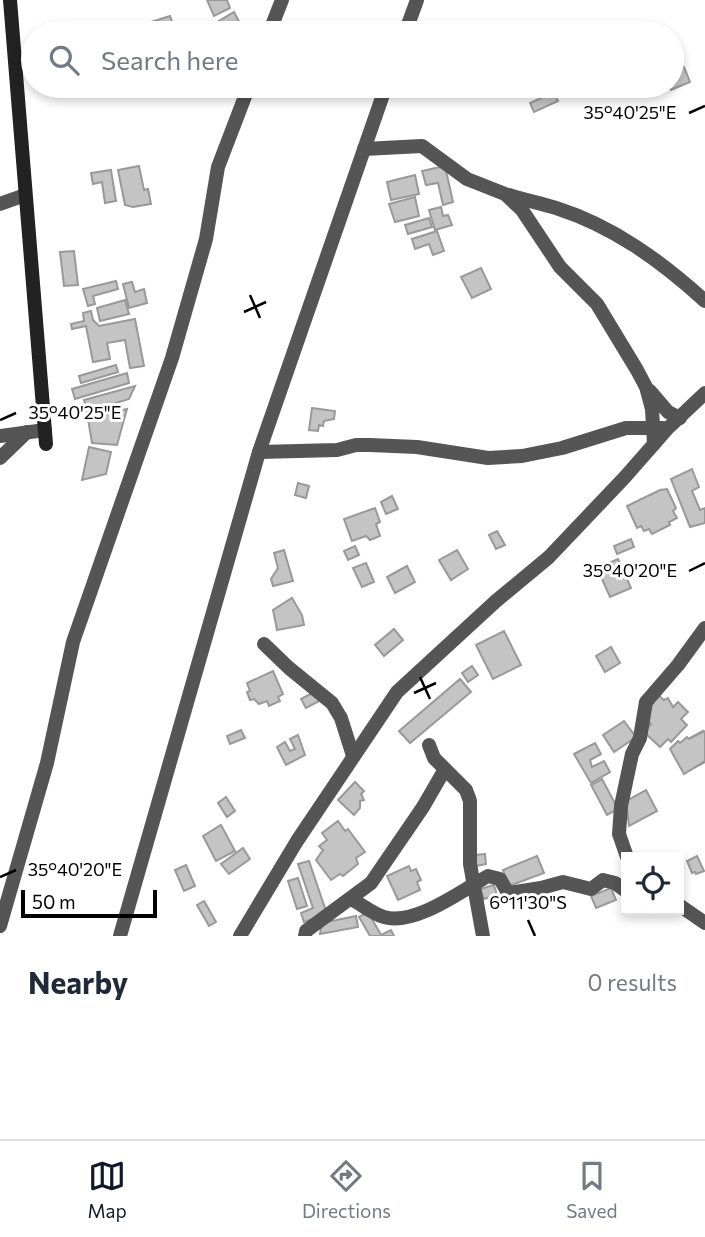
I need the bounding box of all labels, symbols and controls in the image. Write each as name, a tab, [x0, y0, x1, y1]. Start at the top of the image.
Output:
search box	[21, 21, 684, 98]
icon: search	[45, 41, 83, 79]
text: Search here	[101, 44, 239, 75]
text: 35°40'25"E	[584, 101, 676, 123]
text: 35°40'25"E	[29, 401, 121, 423]
text: 35°40'20"E	[583, 559, 677, 581]
map controls	[621, 852, 684, 915]
button: locate	[621, 852, 684, 915]
text: 35°40'20"E	[28, 858, 122, 880]
scale bar	[21, 887, 158, 919]
text: 50 m	[32, 890, 76, 913]
text: 6°11'30"S	[489, 891, 567, 913]
text: Nearby	[28, 963, 128, 1000]
text: 0 results	[588, 968, 677, 996]
tab: Map	[88, 1157, 127, 1222]
tab: Directions	[302, 1157, 391, 1222]
tab: Saved	[566, 1157, 617, 1222]

